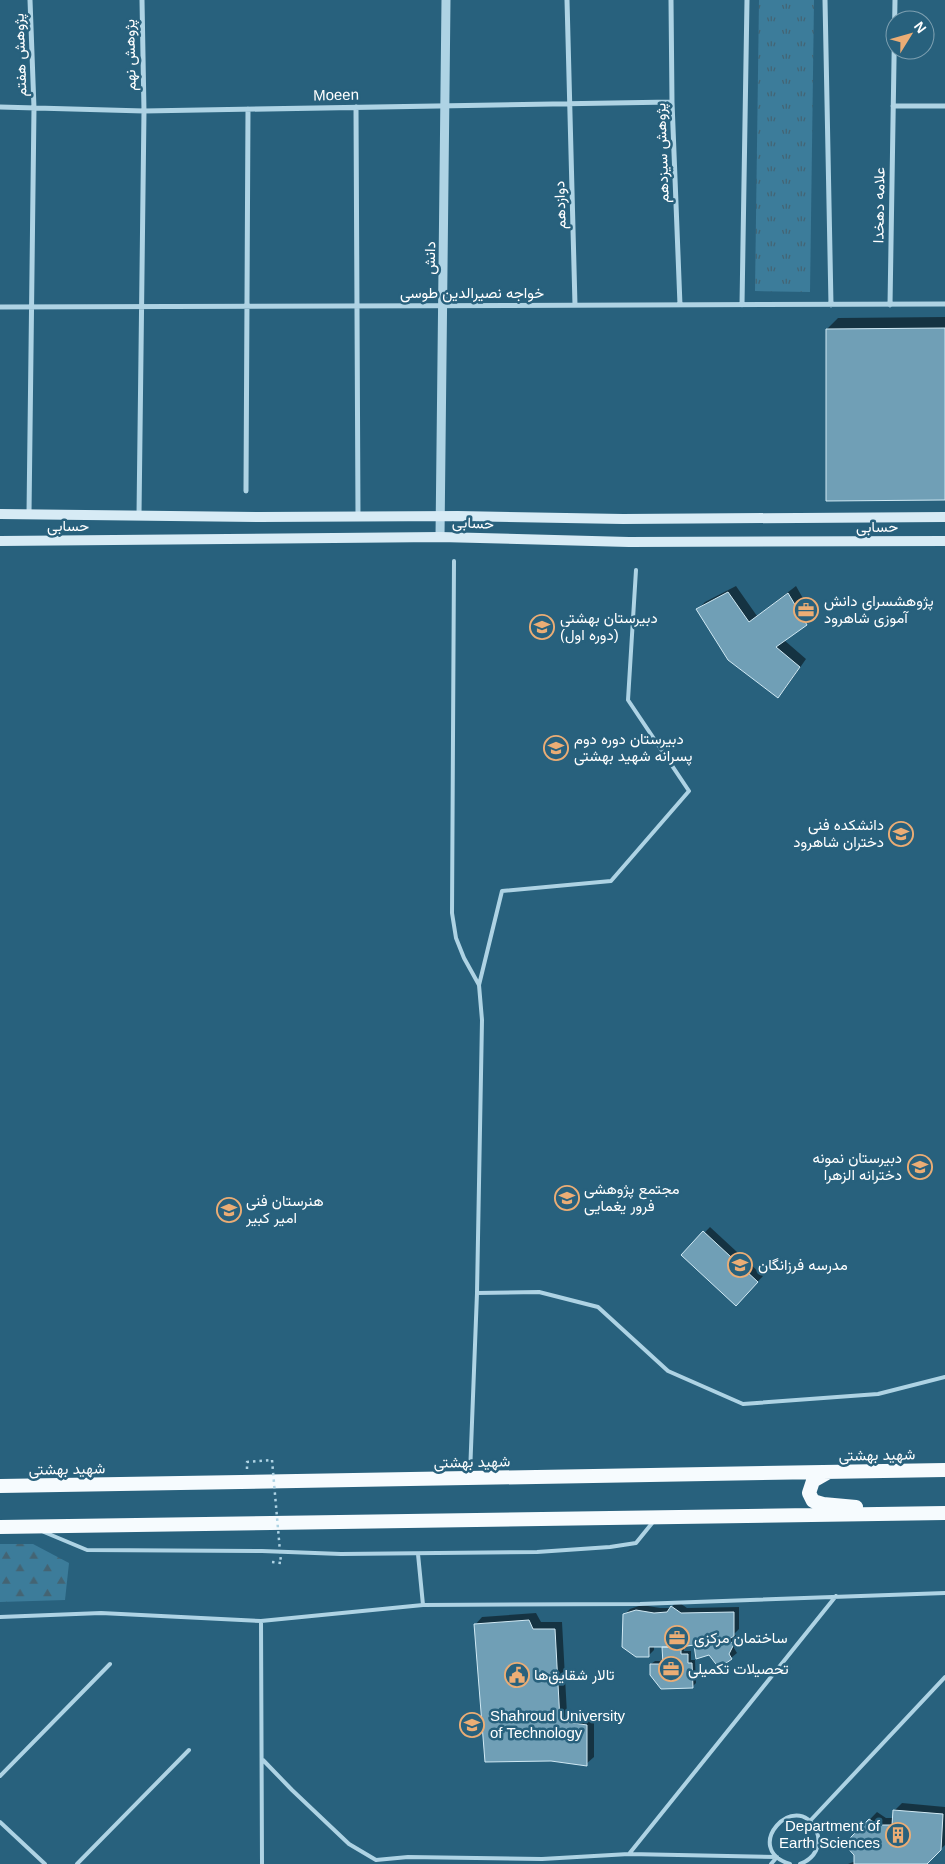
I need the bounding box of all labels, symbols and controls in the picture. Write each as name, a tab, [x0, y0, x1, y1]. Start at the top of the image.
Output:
north arrow	[885, 10, 935, 60]
street label: پژوهش هفتم	[10, 13, 31, 97]
text: N	[911, 18, 930, 36]
street label: پژوهش نهم	[120, 19, 141, 91]
street label: Moeen	[313, 86, 359, 103]
street label: پژوهش سیزدهم	[651, 103, 674, 203]
street label: علامه دهخدا	[869, 167, 888, 243]
street label: دوازدهم	[550, 180, 571, 230]
street label: دانش	[421, 241, 440, 275]
street label: خواجه نصیرالدین طوسی	[400, 284, 544, 303]
street label: حسابی	[452, 513, 494, 534]
street label: حسابی	[47, 517, 89, 536]
street label: حسابی	[856, 518, 898, 537]
place label: پژوهشسرای دانش آموزی شاهرود	[824, 592, 934, 628]
office icon: پژوهشسرای دانش آموزی شاهرود	[793, 597, 819, 623]
place label: دبیرستان بهشتی (دوره اول)	[560, 609, 658, 644]
school or university icon: دبیرستان بهشتی (دوره اول)	[529, 614, 555, 640]
place label: دبیرستان دوره دوم پسرانه شهید بهشتی	[574, 730, 692, 766]
school or university icon: دبیرستان دوره دوم پسرانه شهید بهشتی	[543, 735, 569, 761]
place label: دانشکده فنی دختران شاهرود	[793, 816, 884, 851]
school or university icon: دانشکده فنی دختران شاهرود	[888, 821, 914, 847]
place label: دبیرستان نمونه دخترانه الزهرا	[812, 1149, 902, 1184]
school or university icon: دبیرستان نمونه دخترانه الزهرا	[907, 1154, 933, 1180]
place label: مجتمع پژوهشی فرور یغمایی	[584, 1180, 680, 1216]
school or university icon: مجتمع پژوهشی فرور یغمایی	[554, 1185, 580, 1211]
place label: هنرستان فنی امیر کبیر	[245, 1192, 324, 1227]
school or university icon: هنرستان فنی امیر کبیر	[216, 1197, 242, 1223]
school or university icon: مدرسه فرزانگان	[727, 1252, 753, 1278]
place label: مدرسه فرزانگان	[758, 1256, 848, 1274]
street label: شهید بهشتی	[839, 1445, 916, 1466]
street label: شهید بهشتی	[434, 1452, 511, 1473]
street label: شهید بهشتی	[29, 1459, 106, 1480]
office icon: ساختمان مرکزی	[664, 1625, 690, 1651]
place label: ساختمان مرکزی	[694, 1629, 788, 1648]
office icon: تحصیلات تکمیلی	[658, 1656, 684, 1682]
place label: تحصیلات تکمیلی	[688, 1660, 789, 1679]
public building icon: تالار شقایق‌‌ها	[504, 1662, 530, 1688]
place label: تالار شقایق‌‌ها	[534, 1666, 615, 1685]
place label: Shahroud University of Technology	[490, 1707, 626, 1741]
school or university icon: Shahroud University of Technology	[459, 1712, 485, 1738]
place label: Department of Earth Sciences	[779, 1817, 881, 1851]
building icon: Department of Earth Sciences	[885, 1822, 911, 1848]

